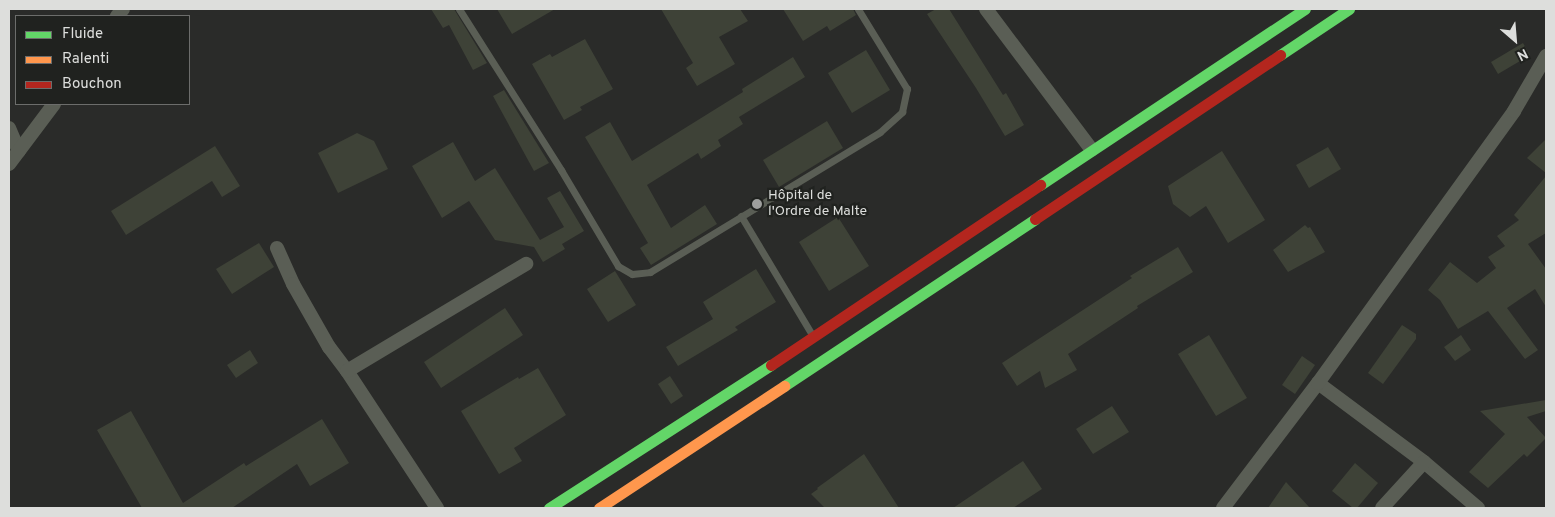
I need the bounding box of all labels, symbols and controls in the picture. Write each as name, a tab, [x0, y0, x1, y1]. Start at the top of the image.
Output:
legend	[15, 15, 190, 105]
north arrow	[1490, 15, 1540, 65]
text: Fluide	[62, 25, 103, 44]
text: N	[1514, 44, 1530, 64]
text: Ralenti	[62, 50, 109, 69]
text: Bouchon	[62, 75, 122, 94]
place label: Hôpital de l'Ordre de Malte	[768, 188, 867, 220]
marker: Hôpital de l'Ordre de Malte	[750, 197, 764, 211]

